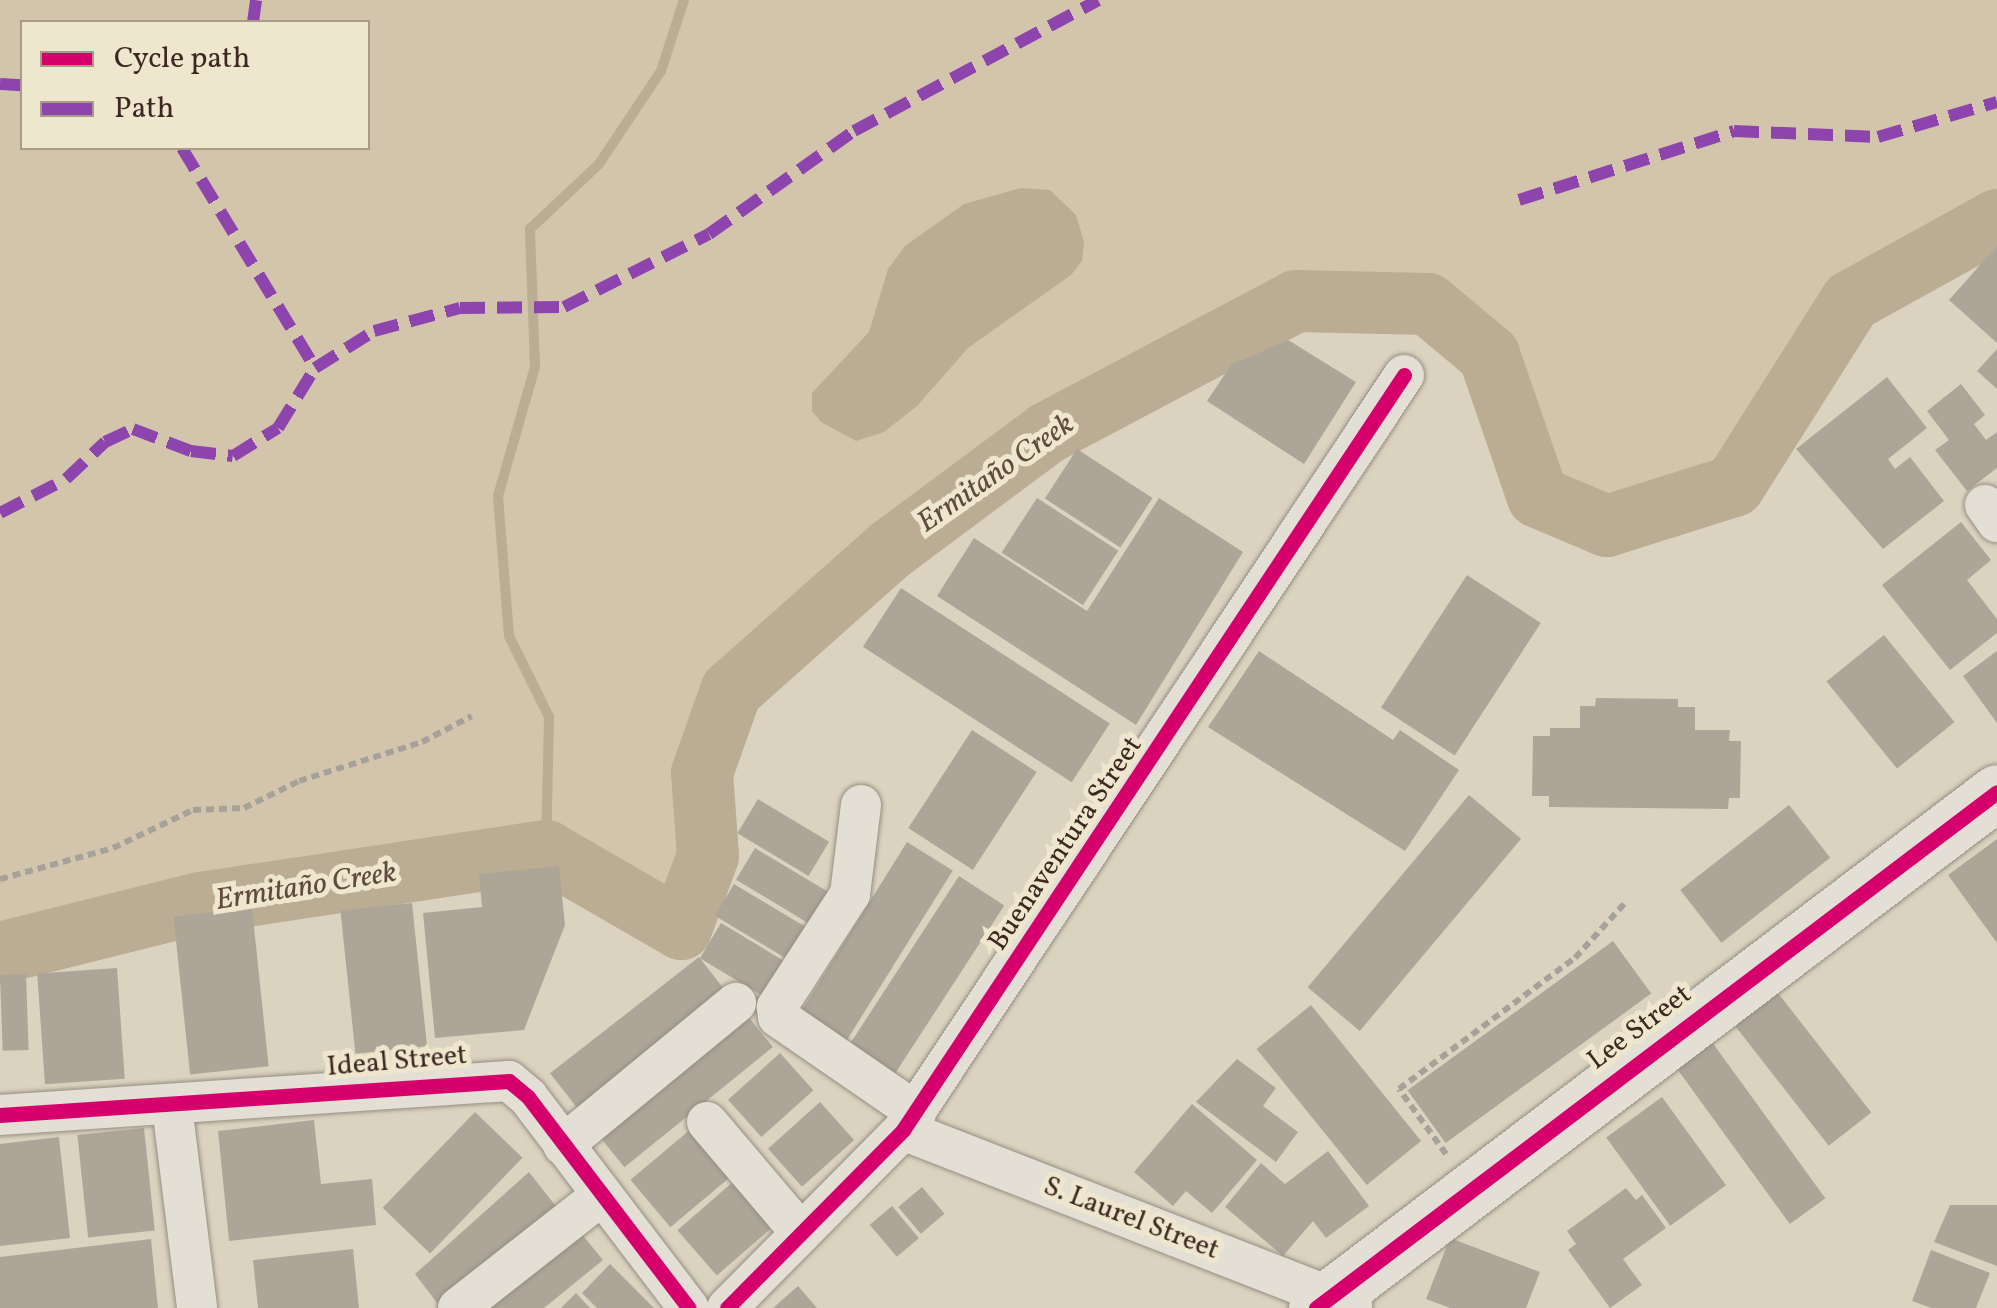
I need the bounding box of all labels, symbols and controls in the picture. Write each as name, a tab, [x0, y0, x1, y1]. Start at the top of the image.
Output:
legend	[20, 20, 370, 150]
text: Cycle path	[114, 38, 250, 80]
text: Path	[114, 88, 174, 130]
water label: Ermitaño Creek	[911, 407, 1081, 541]
street label: Buenaventura Street	[982, 731, 1150, 957]
water label: Ermitaño Creek	[213, 855, 399, 919]
street label: Lee Street	[1581, 978, 1699, 1078]
street label: Ideal Street	[326, 1039, 468, 1085]
street label: S. Laurel Street	[1038, 1170, 1224, 1268]

